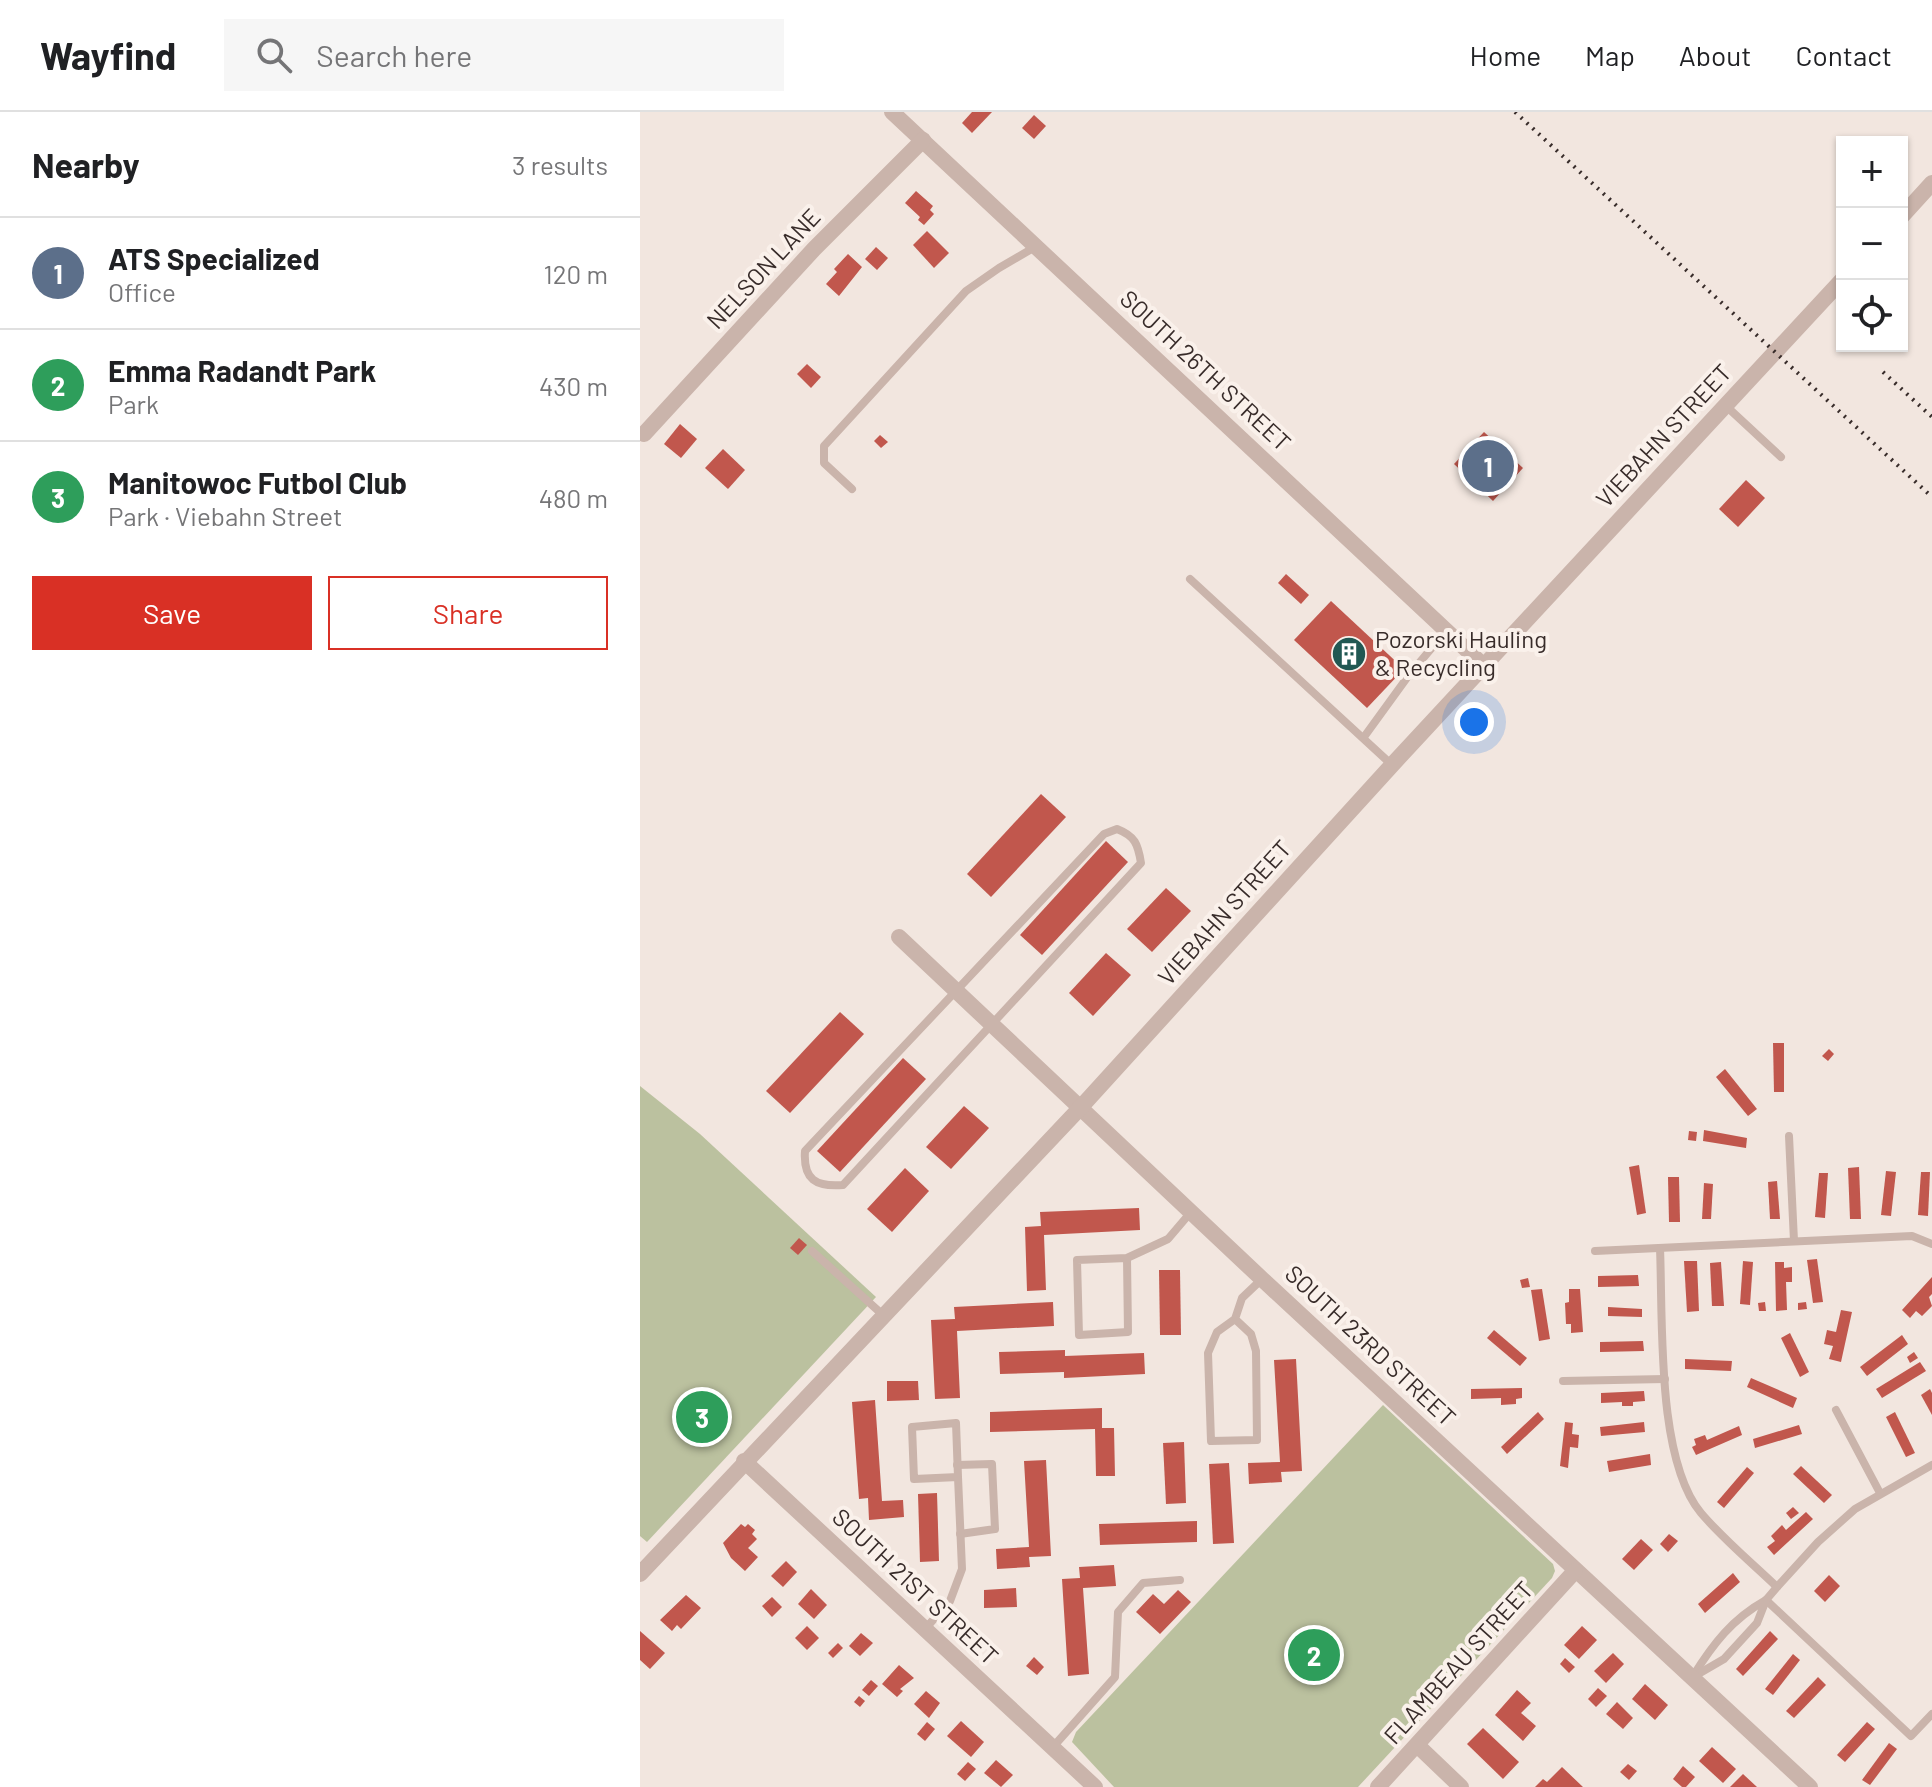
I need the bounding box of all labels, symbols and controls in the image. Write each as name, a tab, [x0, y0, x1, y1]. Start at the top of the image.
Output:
search box	[224, 19, 784, 91]
text: Wayfind	[40, 32, 176, 78]
icon: search	[252, 33, 296, 77]
text: Search here	[316, 37, 472, 73]
text: Home	[1470, 38, 1541, 72]
text: Map	[1585, 38, 1635, 72]
text: About	[1679, 38, 1751, 72]
text: Contact	[1795, 38, 1892, 72]
map controls	[1836, 136, 1908, 352]
button: +	[1836, 136, 1908, 208]
text: Nearby	[32, 144, 140, 185]
text: 3 results	[512, 149, 608, 180]
street label: NELSON LANE	[700, 202, 826, 334]
button: −	[1836, 208, 1908, 280]
text: ATS Specialized	[108, 240, 320, 276]
text: 1	[53, 258, 63, 289]
text: 120 m	[544, 258, 608, 289]
text: Office	[108, 276, 176, 307]
button: locate	[1836, 280, 1908, 352]
street label: SOUTH 26TH STREET	[1115, 283, 1297, 456]
text: Emma Radandt Park	[108, 352, 376, 388]
street label: VIEBAHN STREET	[1589, 357, 1737, 513]
text: 2	[51, 370, 65, 401]
text: 430 m	[539, 370, 608, 401]
text: Park	[108, 388, 159, 419]
pin: 1	[1462, 436, 1514, 496]
text: Manitowoc Futbol Club	[108, 464, 407, 500]
text: 3	[51, 482, 65, 513]
text: 480 m	[539, 482, 608, 513]
text: Park · Viebahn Street	[108, 500, 342, 531]
button: Save	[32, 576, 312, 650]
button: Share	[328, 576, 608, 650]
place label: Pozorski Hauling & Recycling	[1375, 624, 1547, 681]
building icon: Pozorski Hauling & Recycling	[1330, 635, 1368, 673]
your location	[1454, 702, 1494, 742]
street label: VIEBAHN STREET	[1151, 833, 1297, 991]
street label: SOUTH 23RD STREET	[1280, 1258, 1462, 1431]
pin: 3	[676, 1387, 728, 1447]
street label: SOUTH 21ST STREET	[827, 1502, 1005, 1670]
street label: FLAMBEAU STREET	[1377, 1575, 1539, 1749]
pin: 2	[1288, 1625, 1340, 1685]

